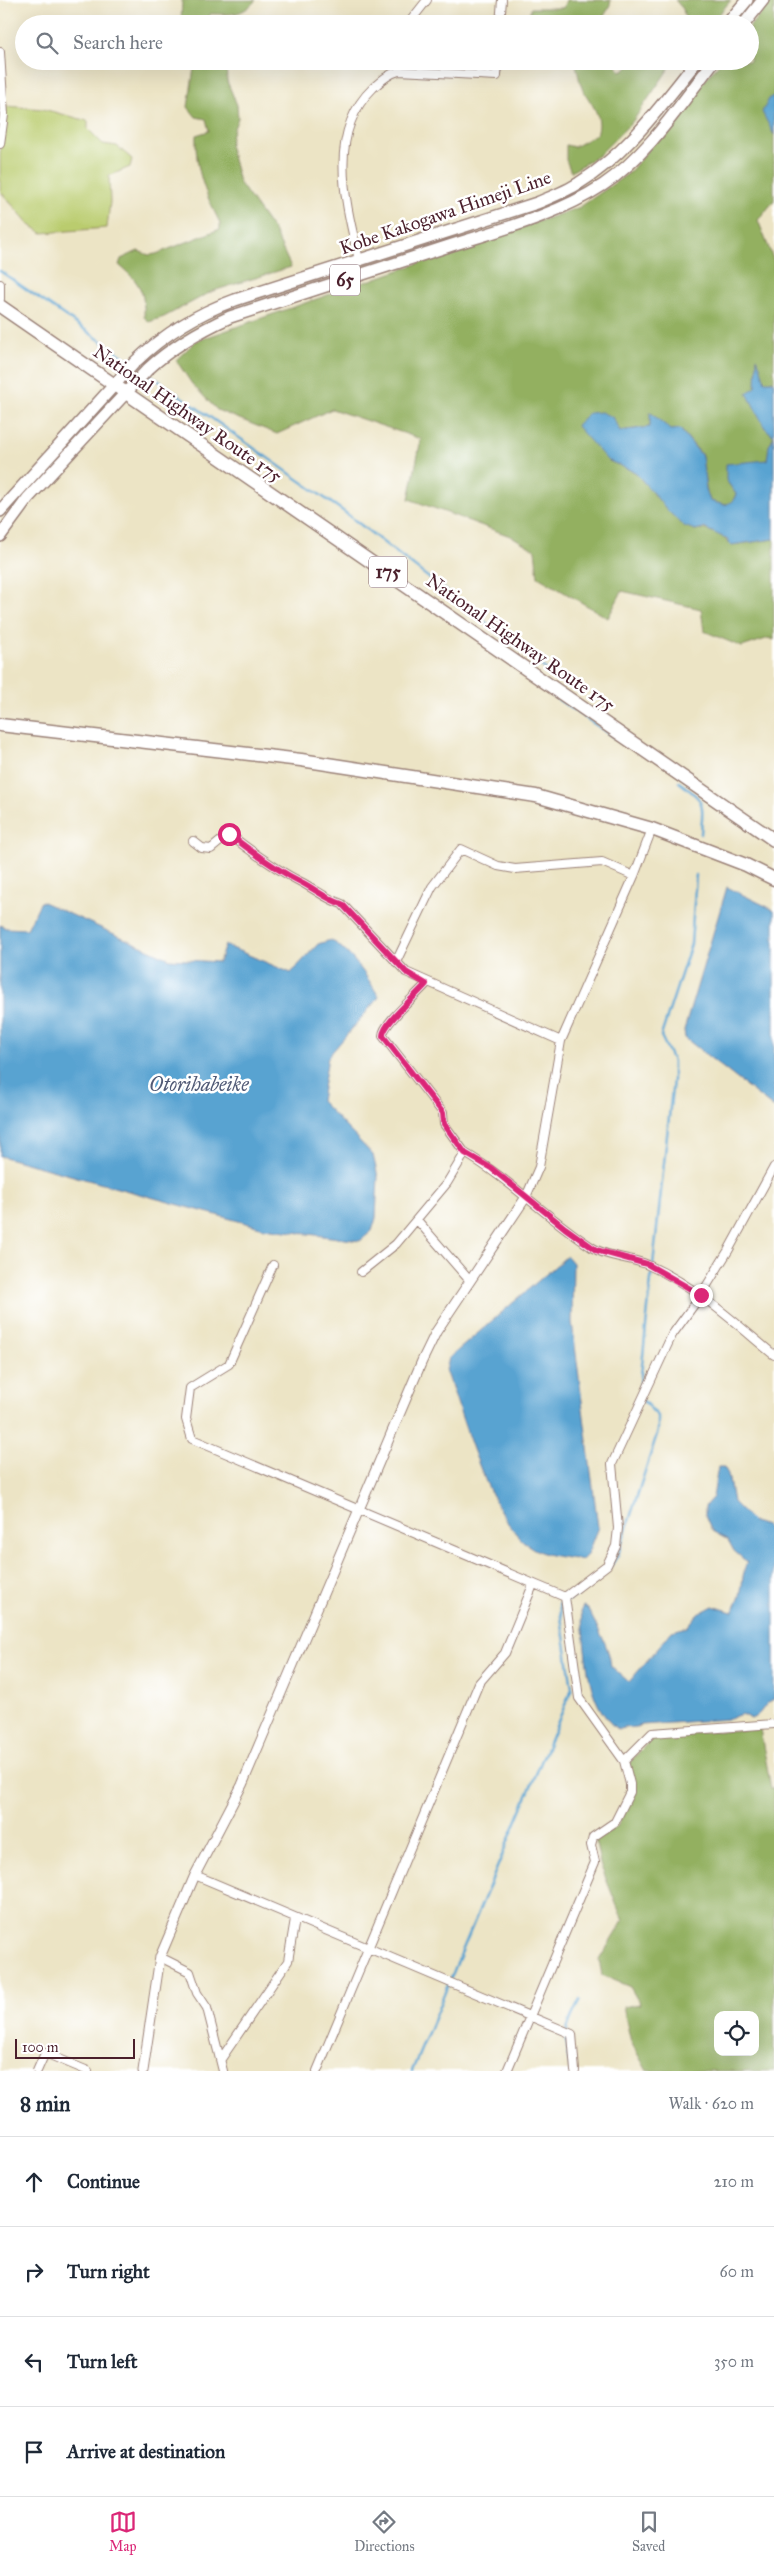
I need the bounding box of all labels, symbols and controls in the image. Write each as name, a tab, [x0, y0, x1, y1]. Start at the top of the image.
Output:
search box	[15, 15, 759, 70]
icon: search	[33, 29, 61, 57]
text: Search here	[73, 31, 163, 54]
street label: Kobe Kakogawa Himeji Line	[336, 165, 554, 260]
road number: 65	[330, 264, 360, 296]
street label: National Highway Route 175	[88, 339, 287, 488]
road number: 175	[369, 556, 407, 588]
street label: National Highway Route 175	[421, 568, 620, 717]
route start	[218, 823, 241, 846]
water label: Otorihabeike	[149, 1072, 249, 1096]
route end	[690, 1284, 713, 1307]
map controls	[714, 2011, 759, 2056]
button: locate	[714, 2011, 759, 2056]
scale bar	[15, 2036, 135, 2059]
text: 100 m	[22, 2039, 59, 2056]
text: 8 min	[20, 2091, 70, 2117]
text: Walk · 620 m	[668, 2094, 754, 2113]
icon: ahead	[20, 2168, 48, 2196]
text: Continue	[67, 2170, 140, 2193]
text: 210 m	[714, 2172, 754, 2191]
icon: right	[20, 2258, 48, 2286]
text: Turn right	[67, 2260, 150, 2283]
text: 60 m	[720, 2262, 754, 2281]
icon: left	[20, 2348, 48, 2376]
text: Turn left	[67, 2350, 137, 2373]
text: 350 m	[714, 2352, 754, 2371]
icon: arrive	[20, 2438, 48, 2466]
text: Arrive at destination	[67, 2440, 225, 2463]
tab: Map	[109, 2508, 137, 2555]
tab: Directions	[354, 2508, 415, 2555]
tab: Saved	[632, 2508, 665, 2555]

